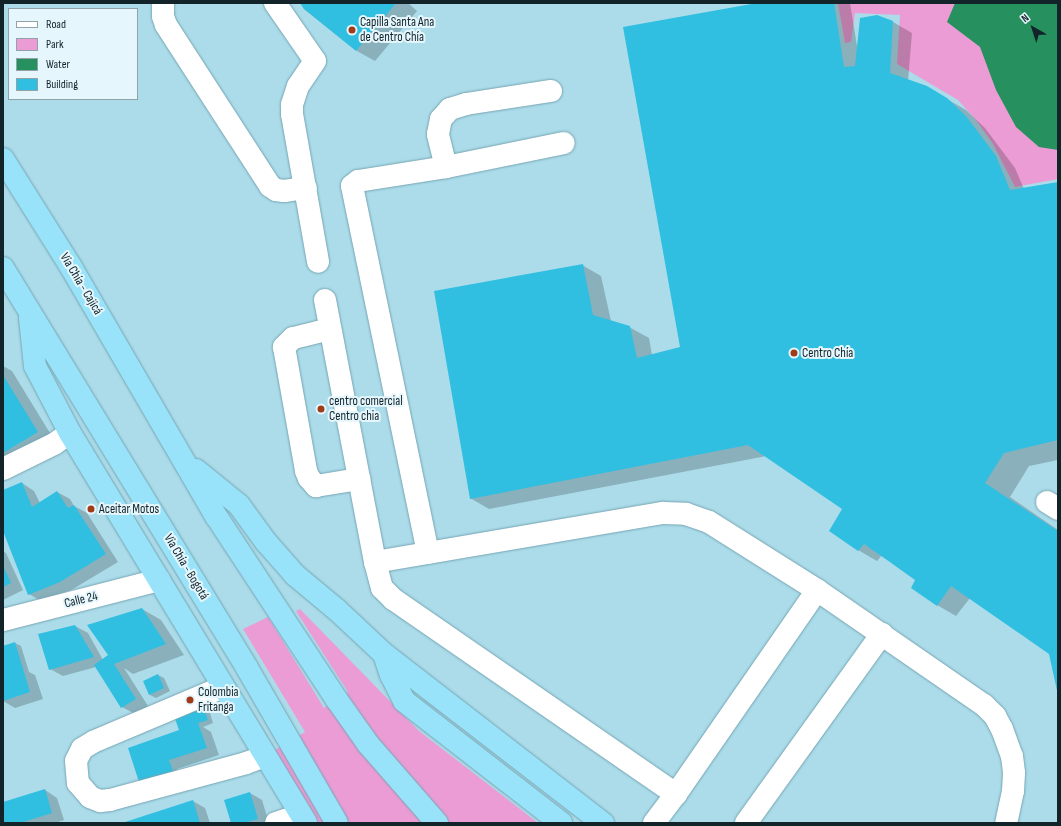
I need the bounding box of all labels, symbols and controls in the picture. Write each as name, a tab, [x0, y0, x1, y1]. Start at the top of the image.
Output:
legend	[8, 8, 138, 100]
north arrow	[1013, 8, 1053, 48]
text: N	[1019, 11, 1032, 25]
place label: Capilla Santa Ana de Centro Chía	[360, 15, 434, 46]
text: Road	[46, 17, 66, 32]
marker: Capilla Santa Ana de Centro Chía	[347, 25, 357, 35]
text: Park	[46, 37, 64, 52]
text: Water	[46, 57, 70, 72]
text: Building	[46, 77, 78, 92]
street label: Vía Chía - Cajicá	[56, 250, 106, 318]
place label: Centro Chía	[802, 345, 853, 361]
marker: Centro Chía	[789, 348, 799, 358]
place label: centro comercial Centro chia	[329, 394, 403, 425]
marker: centro comercial Centro chia	[316, 404, 326, 414]
place label: Aceitar Motos	[99, 501, 159, 517]
marker: Aceitar Motos	[86, 504, 96, 514]
street label: Vía Chía - Bogotá	[160, 531, 212, 603]
street label: Calle 24	[63, 588, 99, 612]
place label: Colombia Fritanga	[198, 685, 239, 716]
marker: Colombia Fritanga	[185, 695, 195, 705]

